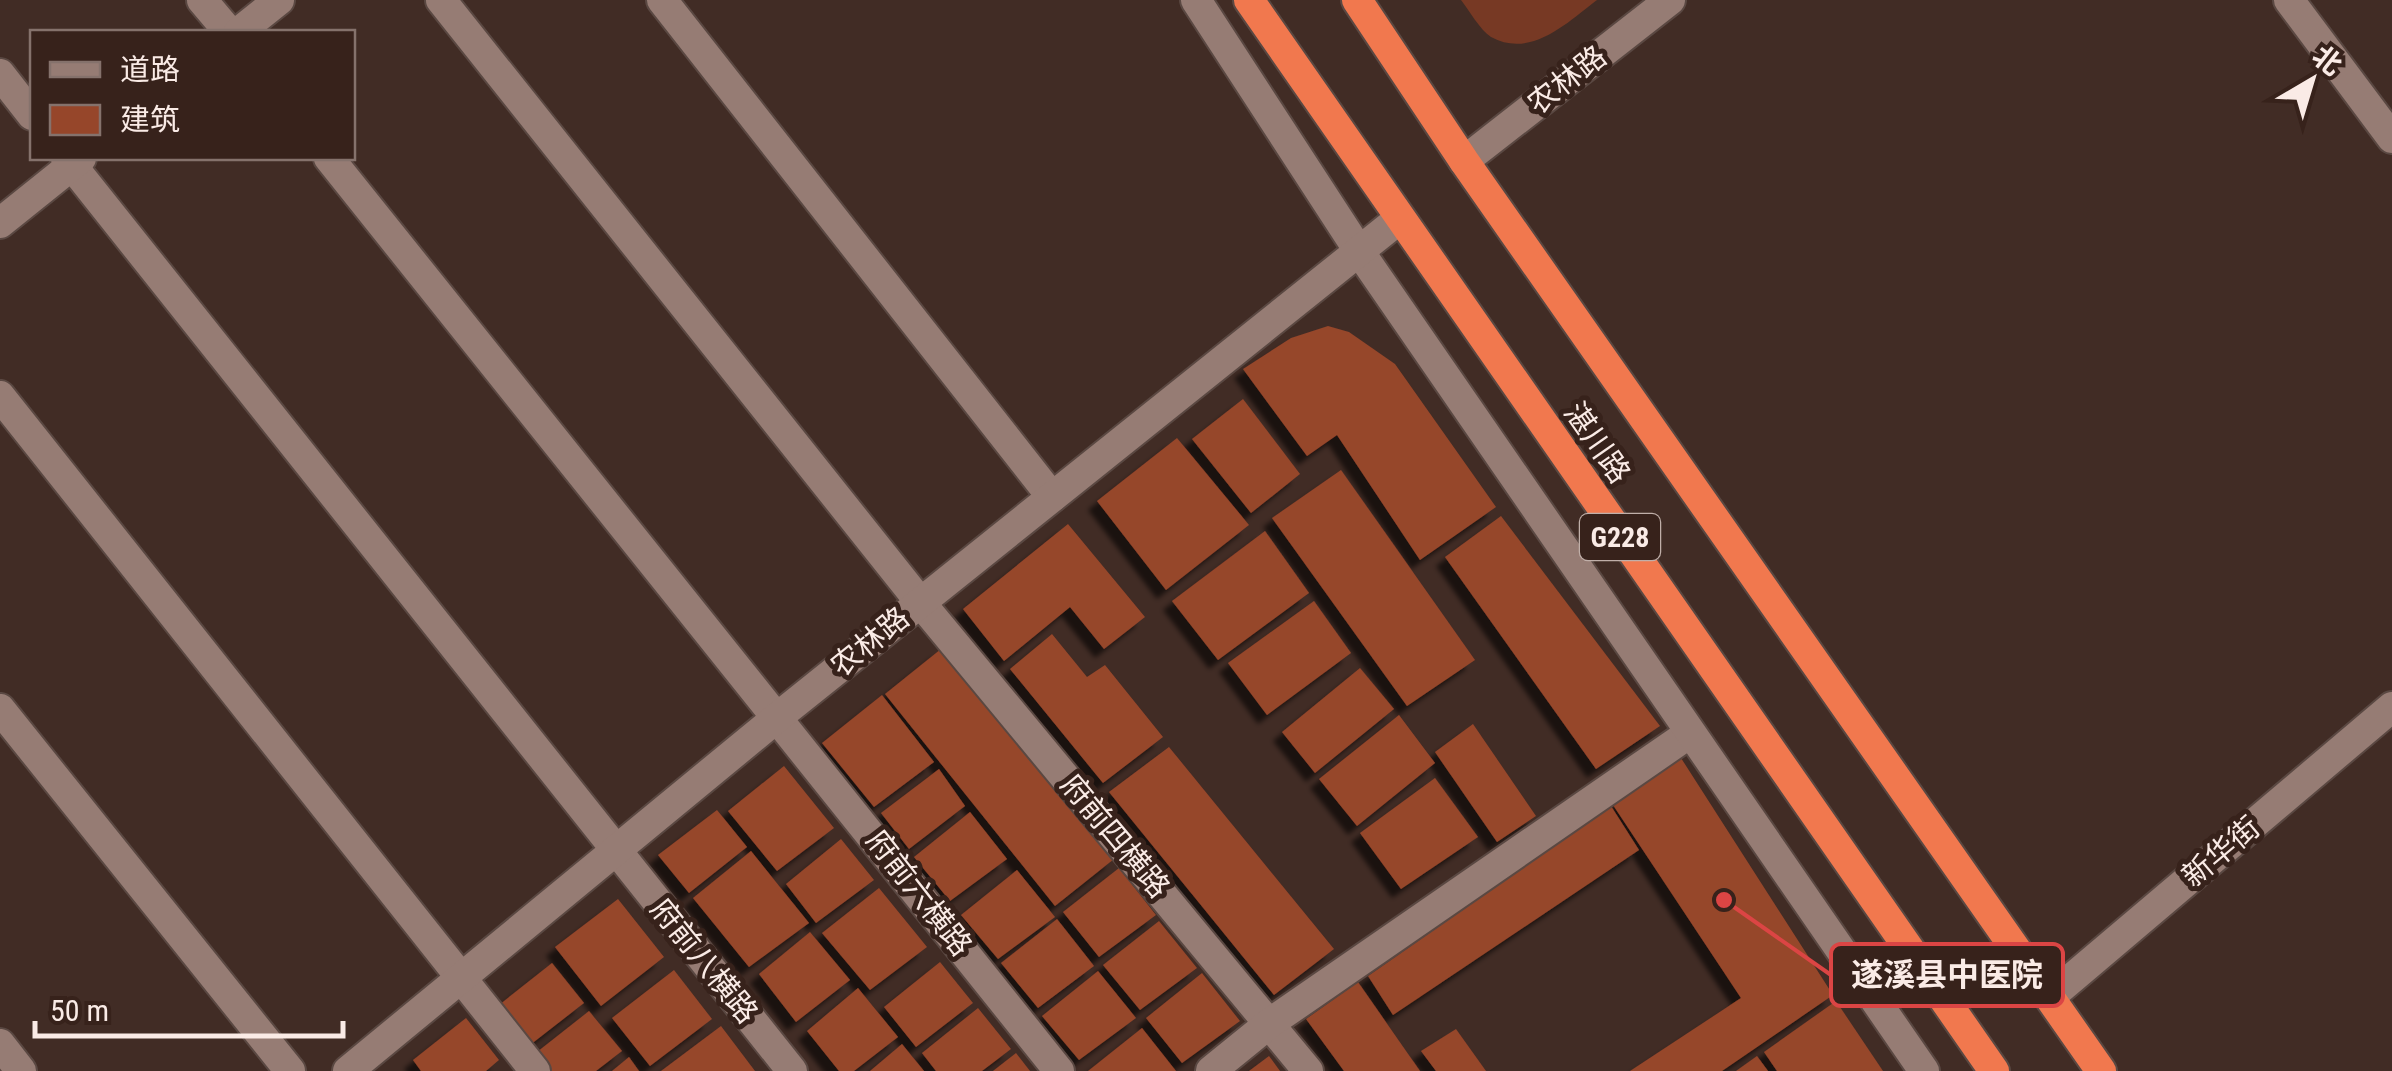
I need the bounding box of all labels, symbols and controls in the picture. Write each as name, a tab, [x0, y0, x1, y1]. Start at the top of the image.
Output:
legend	[30, 30, 355, 160]
north arrow	[2262, 30, 2362, 130]
street label: 农林路	[1520, 38, 1613, 121]
text: 北	[2306, 39, 2348, 82]
text: 道路	[120, 52, 180, 87]
text: 建筑	[120, 102, 180, 137]
street label: 湛川路	[1557, 396, 1638, 490]
road number: G228	[1580, 514, 1660, 560]
street label: 农林路	[824, 600, 916, 684]
street label: 府前四横路	[1054, 767, 1177, 904]
street label: 新华街	[2175, 809, 2266, 894]
street label: 府前六横路	[859, 823, 979, 963]
street label: 府前八横路	[644, 891, 765, 1030]
callout: 遂溪县中医院	[1831, 944, 2063, 1006]
text: 遂溪县中医院	[1851, 956, 2043, 994]
scale bar	[35, 976, 342, 1038]
text: 50 m	[50, 993, 109, 1028]

